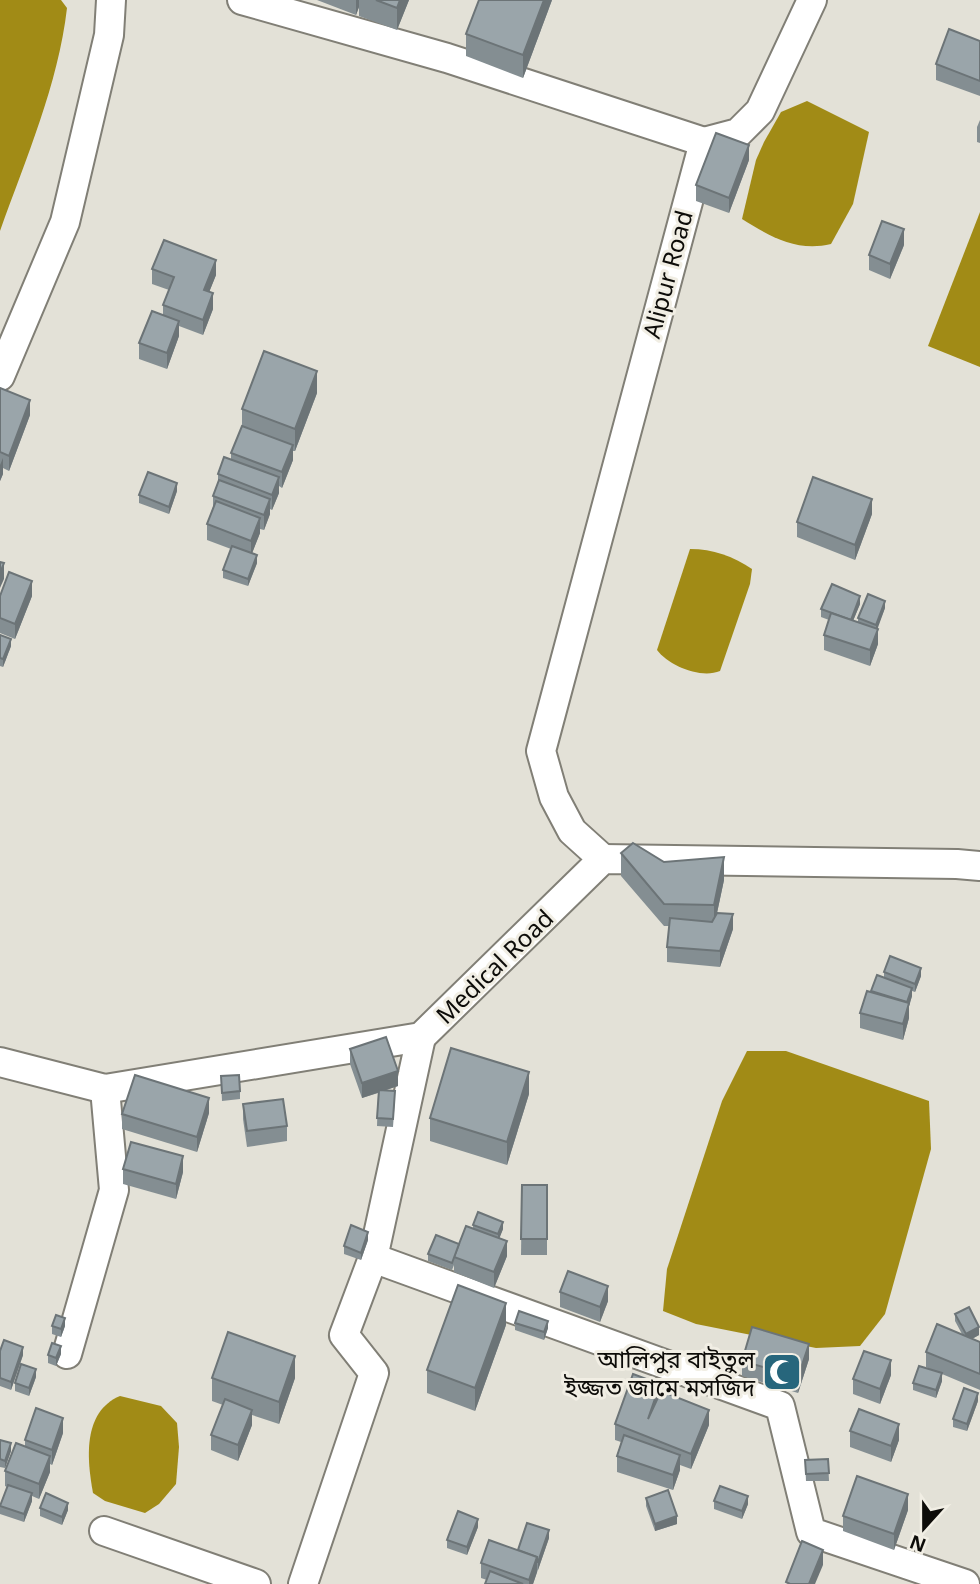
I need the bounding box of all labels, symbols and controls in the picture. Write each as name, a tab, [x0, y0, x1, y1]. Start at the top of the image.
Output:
street label: Alipur Road	[634, 206, 700, 342]
street label: Medical Road	[428, 902, 560, 1030]
place label: আলিপুর বাইতুল ইজ্জত জামে মসজিদ	[563, 1342, 756, 1403]
mosque icon: আলিপুর বাইতুল ইজ্জত জামে মসজিদ	[761, 1351, 803, 1393]
north arrow	[889, 1493, 959, 1563]
text: N	[906, 1529, 930, 1559]

